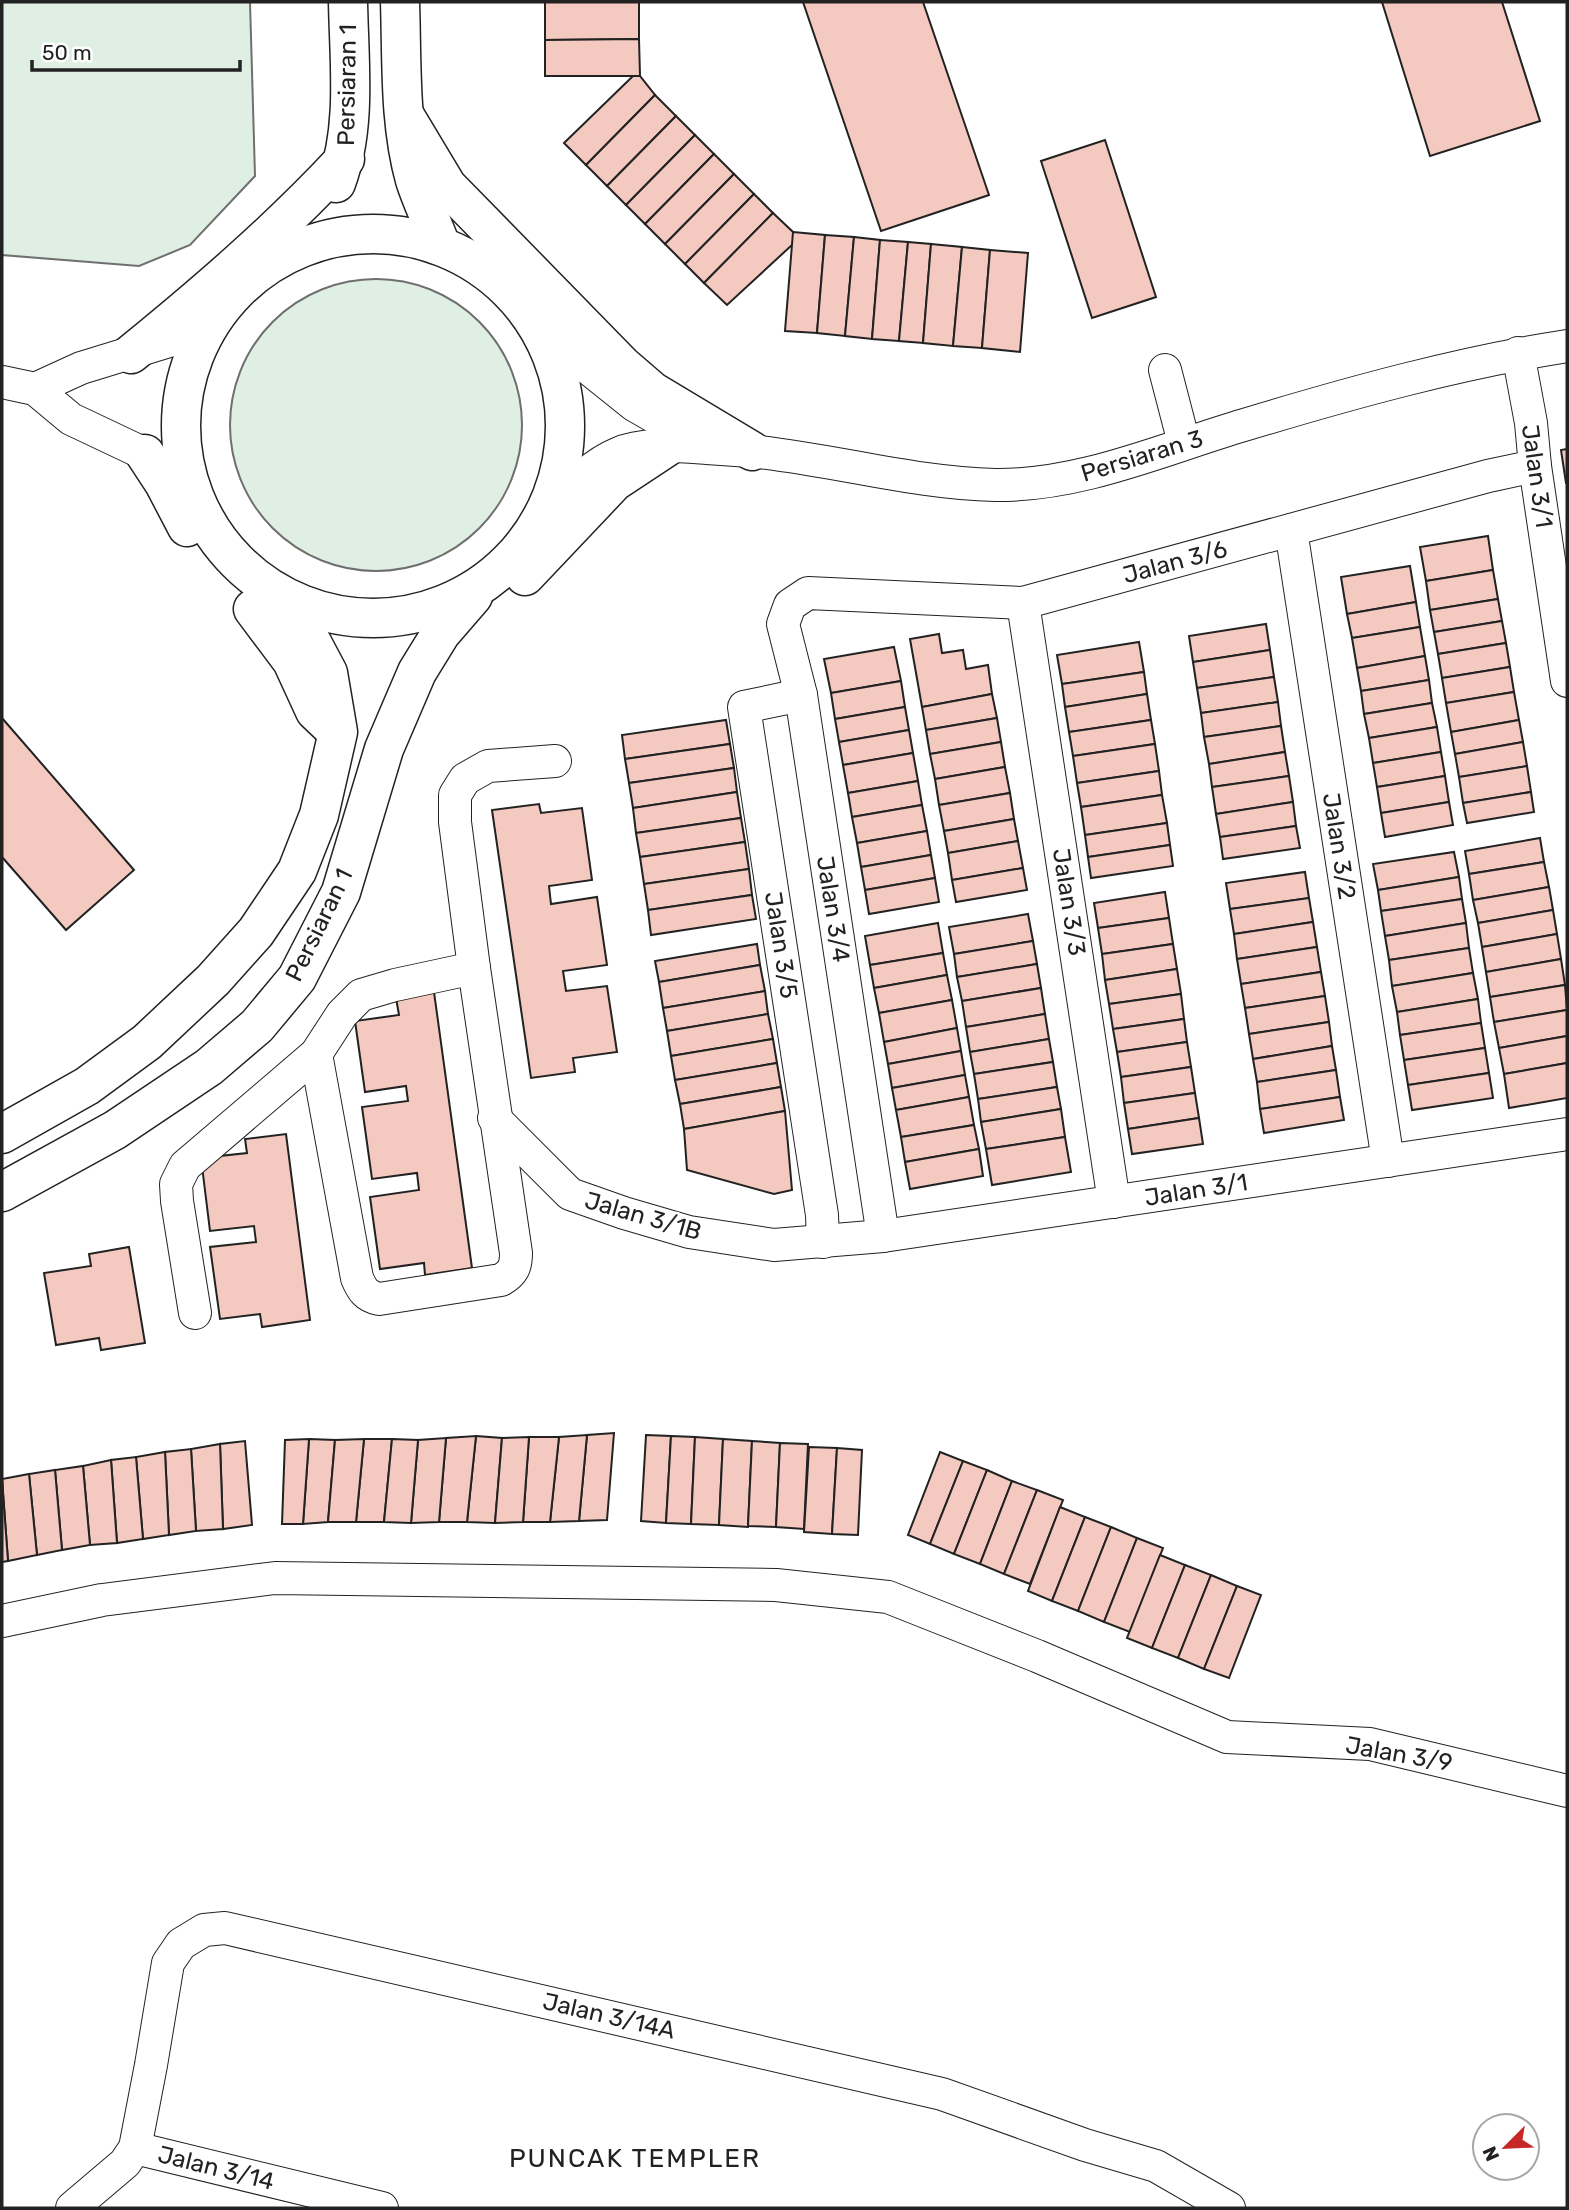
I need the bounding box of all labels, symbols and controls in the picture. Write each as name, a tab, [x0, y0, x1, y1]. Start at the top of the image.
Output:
street label: Persiaran 1	[332, 24, 362, 146]
scale bar	[32, 28, 240, 72]
text: 50 m	[42, 40, 92, 65]
street label: Jalan 3/1	[1516, 423, 1558, 529]
street label: Persiaran 3	[1078, 424, 1206, 488]
street label: Jalan 3/6	[1120, 535, 1230, 589]
street label: Jalan 3/2	[1317, 791, 1361, 901]
street label: Jalan 3/3	[1047, 846, 1091, 958]
street label: Jalan 3/4	[811, 854, 855, 964]
street label: Persiaran 1	[280, 864, 358, 986]
street label: Jalan 3/5	[759, 890, 803, 1000]
street label: Jalan 3/1	[1142, 1168, 1250, 1212]
street label: Jalan 3/1B	[581, 1186, 705, 1246]
street label: Jalan 3/9	[1343, 1731, 1455, 1777]
street label: Jalan 3/14A	[540, 1987, 678, 2045]
north arrow	[1471, 2112, 1541, 2182]
street label: Jalan 3/14	[155, 2140, 277, 2196]
district label: PUNCAK TEMPLER	[509, 2143, 761, 2174]
text: N	[1478, 2143, 1504, 2165]

